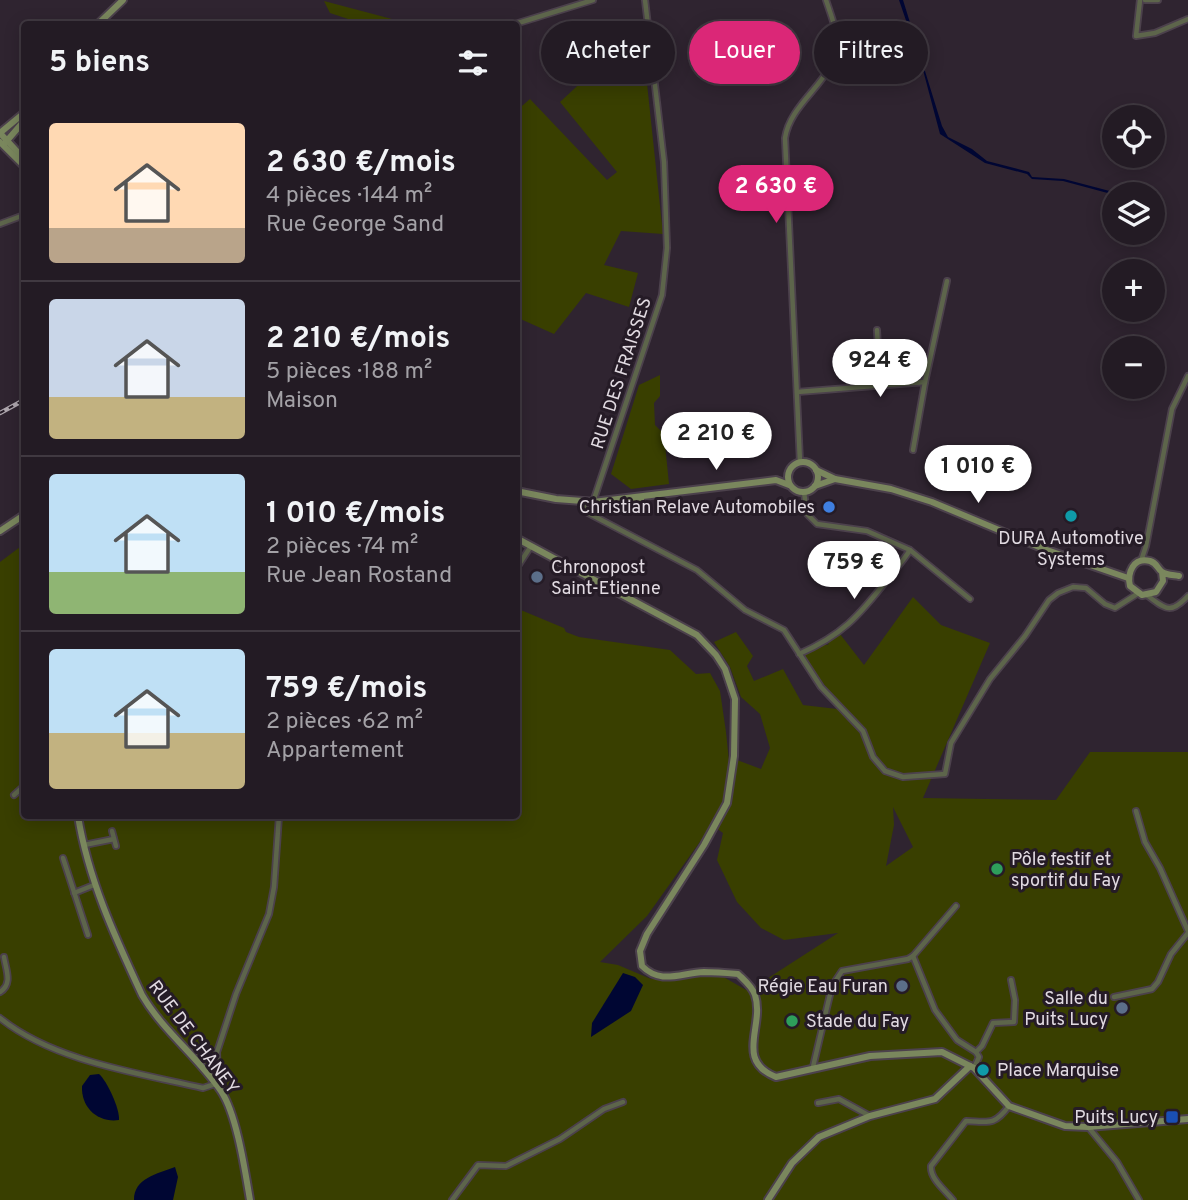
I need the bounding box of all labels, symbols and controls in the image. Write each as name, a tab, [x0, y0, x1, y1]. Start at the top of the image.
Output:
chip: Acheter	[541, 21, 675, 84]
chip: Louer	[689, 21, 800, 84]
chip: Filtres	[814, 21, 928, 84]
icon: filters	[454, 44, 492, 82]
text: 5 biens	[49, 45, 150, 82]
map controls	[1102, 105, 1165, 399]
button: locate	[1102, 105, 1165, 168]
text: 2 630 €/mois	[266, 145, 456, 182]
icon: home	[105, 151, 189, 235]
pin: 2 630 €	[711, 166, 841, 225]
text: 2 630 €	[735, 173, 817, 202]
text: 4 pièces · 144 m²	[266, 182, 432, 211]
button: layers	[1102, 182, 1165, 245]
text: Rue George Sand	[266, 211, 444, 240]
button: +	[1102, 259, 1165, 322]
street label: RUE DES FRAISSES	[587, 295, 658, 452]
text: 2 210 €/mois	[266, 321, 450, 358]
icon: home	[105, 327, 189, 411]
button: −	[1102, 336, 1165, 399]
pin: 924 €	[831, 340, 929, 399]
text: 924 €	[848, 347, 912, 376]
text: 5 pièces · 188 m²	[266, 358, 432, 387]
text: Maison	[266, 387, 338, 416]
pin: 2 210 €	[651, 412, 781, 472]
text: 2 210 €	[677, 420, 755, 449]
pin: 1 010 €	[913, 446, 1043, 505]
text: 1 010 €	[941, 453, 1015, 482]
text: 1 010 €/mois	[266, 496, 445, 533]
place label: Christian Relave Automobiles	[579, 497, 815, 520]
marker: Christian Relave Automobiles	[821, 499, 837, 515]
icon: home	[105, 502, 189, 586]
marker: DURA Automotive Systems	[1063, 508, 1079, 524]
place label: DURA Automotive Systems	[998, 528, 1144, 572]
text: 2 pièces · 74 m²	[266, 533, 418, 562]
pin: 759 €	[805, 542, 903, 601]
text: 759 €	[824, 549, 884, 578]
place label: Chronopost Saint-Etienne	[551, 557, 661, 601]
text: Rue Jean Rostand	[266, 562, 452, 591]
marker: Chronopost Saint-Etienne	[529, 569, 545, 585]
text: 759 €/mois	[266, 671, 427, 708]
icon: home	[105, 677, 189, 761]
text: 2 pièces · 62 m²	[266, 708, 423, 737]
text: Appartement	[266, 737, 404, 766]
place label: Pôle festif et sportif du Fay	[1011, 849, 1120, 893]
marker: Pôle festif et sportif du Fay	[989, 861, 1005, 877]
street label: RUE DE CHANEY	[142, 976, 243, 1099]
place label: Régie Eau Furan	[757, 976, 888, 999]
marker: Régie Eau Furan	[894, 978, 910, 994]
place label: Salle du Puits Lucy	[1024, 988, 1108, 1032]
marker: Salle du Puits Lucy	[1114, 1000, 1130, 1016]
place label: Stade du Fay	[806, 1011, 909, 1034]
marker: Stade du Fay	[784, 1013, 800, 1029]
place label: Place Marquise	[997, 1060, 1119, 1083]
marker: Place Marquise	[975, 1062, 991, 1078]
place label: Puits Lucy	[1074, 1107, 1158, 1130]
marker: Puits Lucy	[1164, 1109, 1180, 1125]

